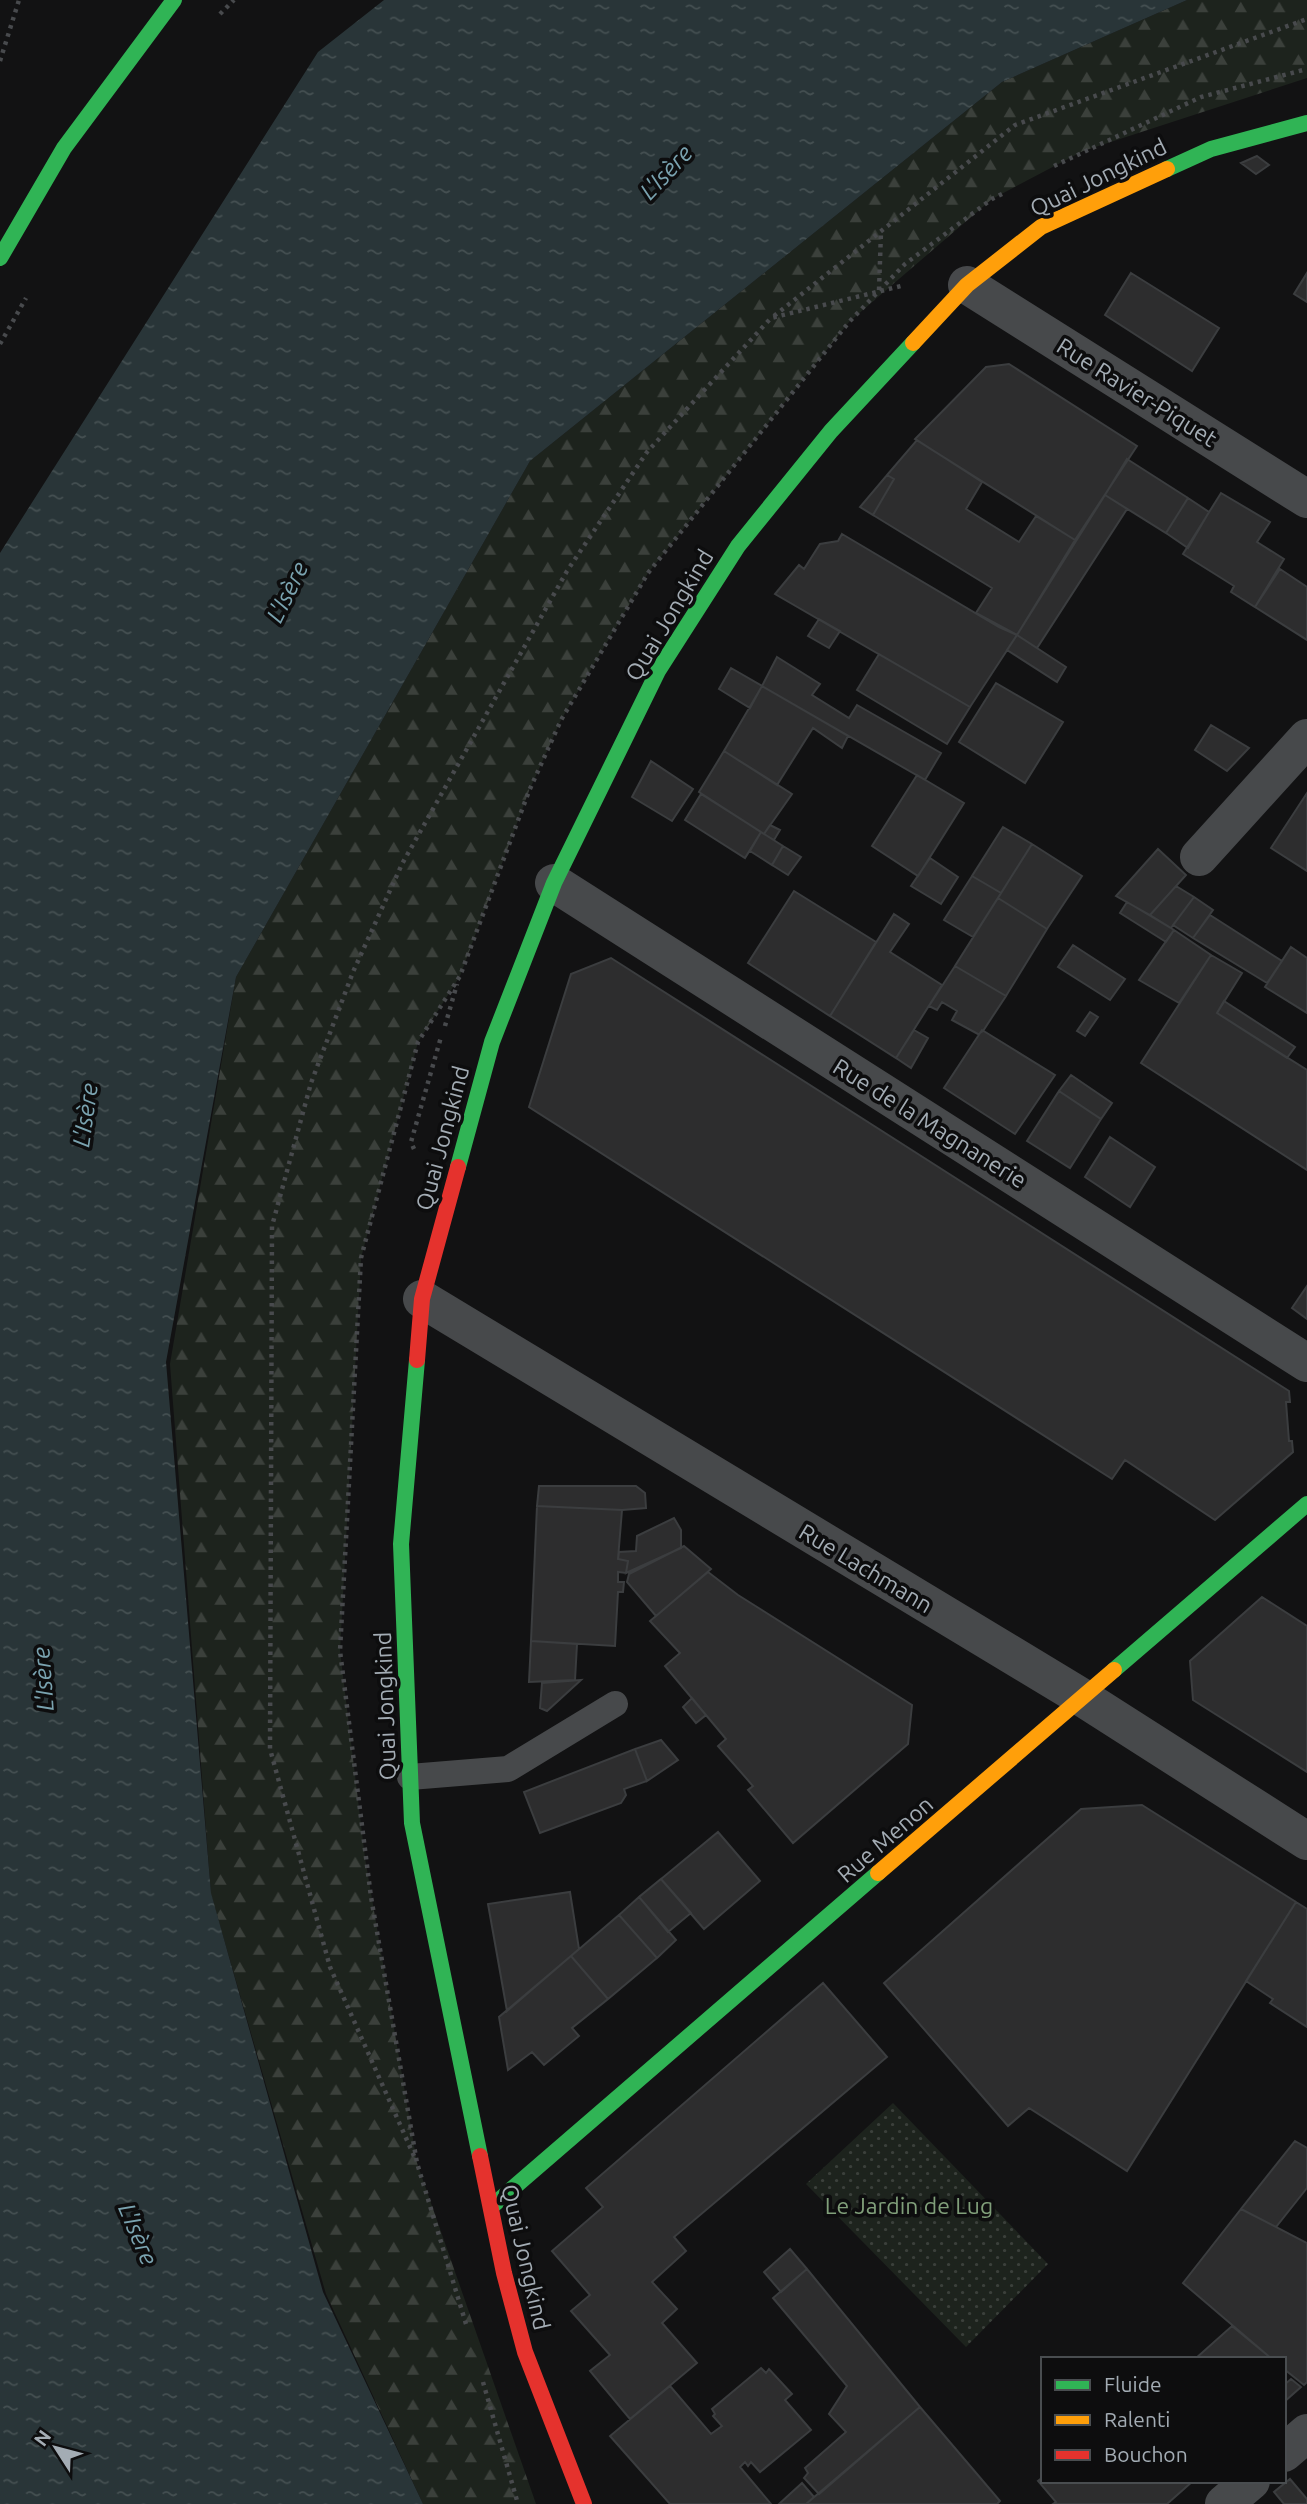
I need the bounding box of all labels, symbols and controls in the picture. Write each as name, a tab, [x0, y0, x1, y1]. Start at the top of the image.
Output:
street label: Quai Jongkind	[1026, 133, 1170, 221]
water label: L'Isère	[634, 139, 698, 205]
street label: Rue Ravier-Piquet	[1053, 333, 1221, 451]
street label: Quai Jongkind	[620, 545, 718, 685]
water label: L'Isère	[261, 557, 313, 627]
street label: Rue de la Magnanerie	[829, 1053, 1031, 1193]
street label: Quai Jongkind	[411, 1063, 473, 1213]
water label: L'Isère	[67, 1081, 103, 1149]
street label: Rue Lachmann	[795, 1518, 937, 1618]
street label: Quai Jongkind	[370, 1631, 400, 1781]
water label: L'Isère	[27, 1646, 59, 1712]
street label: Rue Menon	[832, 1791, 938, 1887]
street label: Quai Jongkind	[497, 2182, 555, 2332]
park label: Le Jardin de Lug	[825, 2193, 993, 2218]
water label: L'Isère	[113, 2199, 163, 2269]
legend	[1041, 2357, 1286, 2483]
text: Fluide	[1104, 2372, 1162, 2396]
text: Ralenti	[1104, 2407, 1170, 2431]
north arrow	[21, 2413, 91, 2483]
text: N	[29, 2426, 55, 2450]
text: Bouchon	[1104, 2442, 1188, 2466]

